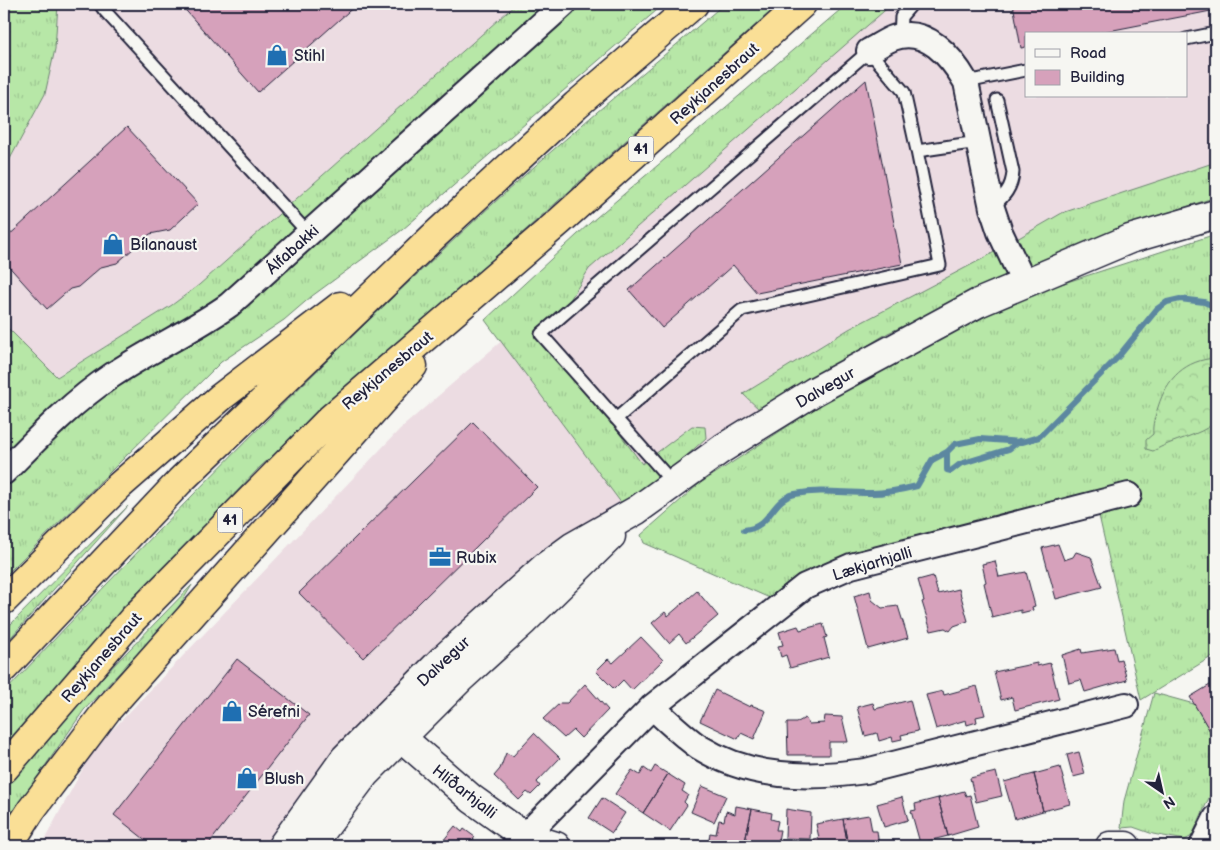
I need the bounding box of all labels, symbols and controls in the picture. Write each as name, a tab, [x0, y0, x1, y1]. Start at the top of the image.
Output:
legend	[1025, 32, 1188, 98]
street label: Reykjanesbraut	[667, 39, 763, 129]
shop icon: Stihl	[264, 42, 290, 68]
text: Road	[1070, 44, 1106, 63]
place label: Stihl	[294, 47, 325, 66]
text: Building	[1070, 68, 1125, 87]
road number: 41	[628, 136, 654, 162]
street label: Álfabakki	[261, 220, 323, 279]
shop icon: Bílanaust	[100, 231, 126, 257]
place label: Bílanaust	[130, 236, 197, 255]
street label: Reykjanesbraut	[339, 328, 437, 415]
street label: Dalvegur	[793, 364, 859, 413]
road number: 41	[218, 508, 242, 532]
street label: Lækjarhjalli	[830, 543, 915, 586]
office icon: Rubix	[427, 544, 453, 570]
place label: Rubix	[456, 549, 497, 568]
street label: Reykjanesbraut	[58, 609, 146, 707]
street label: Dalvegur	[414, 633, 474, 691]
shop icon: Sérefni	[219, 698, 245, 724]
place label: Sérefni	[248, 703, 300, 722]
street label: Hlíðarhjalli	[428, 761, 500, 823]
shop icon: Blush	[234, 765, 260, 791]
north arrow	[1138, 768, 1188, 818]
place label: Blush	[264, 770, 304, 789]
text: N	[1160, 792, 1178, 812]

